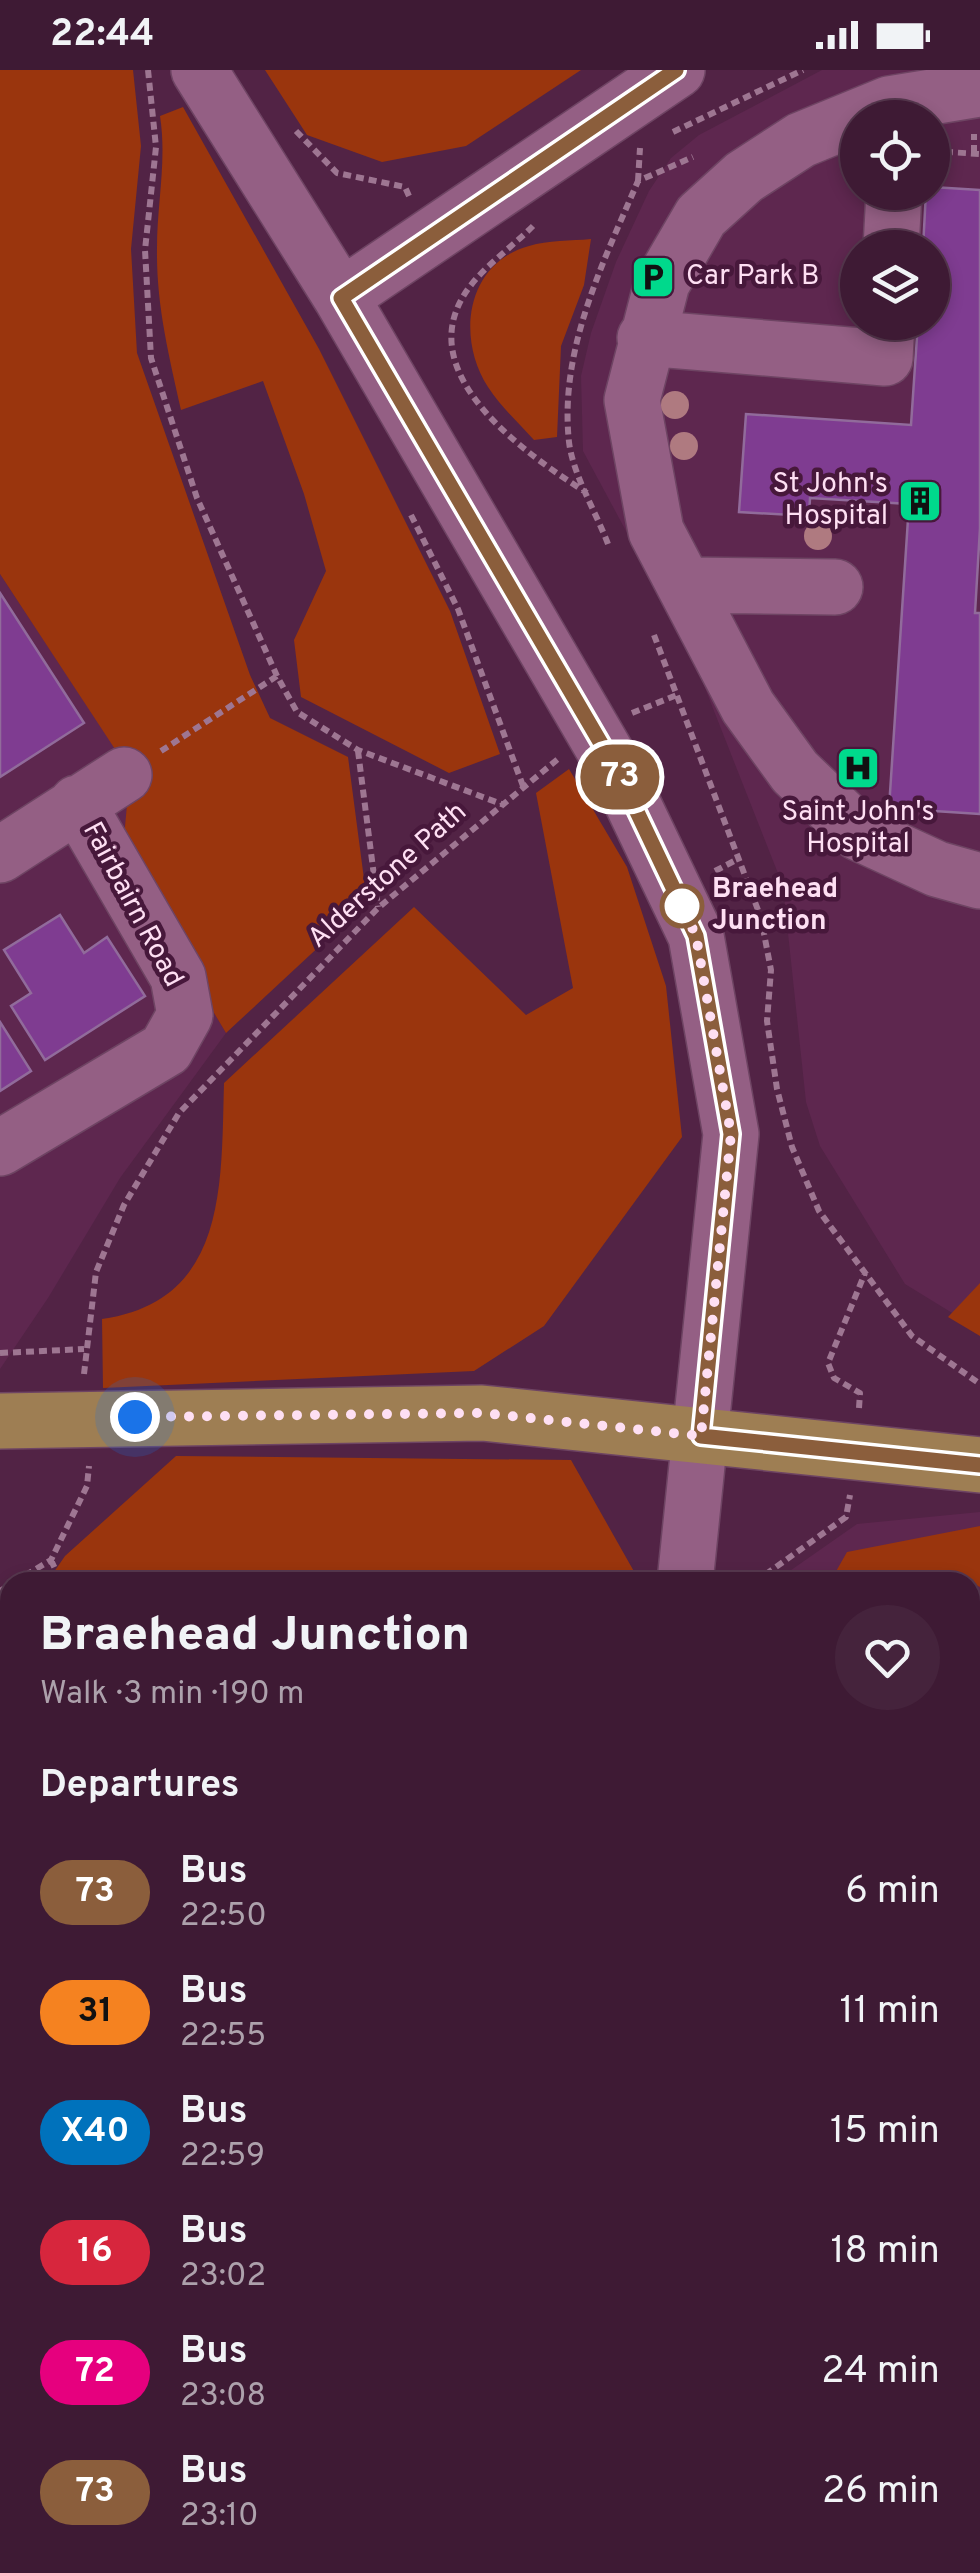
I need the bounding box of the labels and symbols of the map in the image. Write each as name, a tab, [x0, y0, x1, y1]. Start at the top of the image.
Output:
parking icon: Car Park B	[630, 254, 676, 300]
place label: Car Park B	[686, 259, 819, 295]
place label: St John's Hospital	[772, 467, 888, 535]
building icon: St John's Hospital	[897, 478, 943, 524]
line badge: 73	[575, 744, 665, 810]
hospital icon: Saint John's Hospital	[835, 745, 881, 791]
street label: Alderstone Path	[301, 795, 475, 957]
place label: Saint John's Hospital	[781, 795, 935, 863]
street label: Fairbairn Road	[73, 816, 191, 994]
place label: Braehead Junction	[712, 872, 838, 940]
marker: Braehead Junction	[661, 885, 703, 927]
your location	[110, 1392, 160, 1442]

